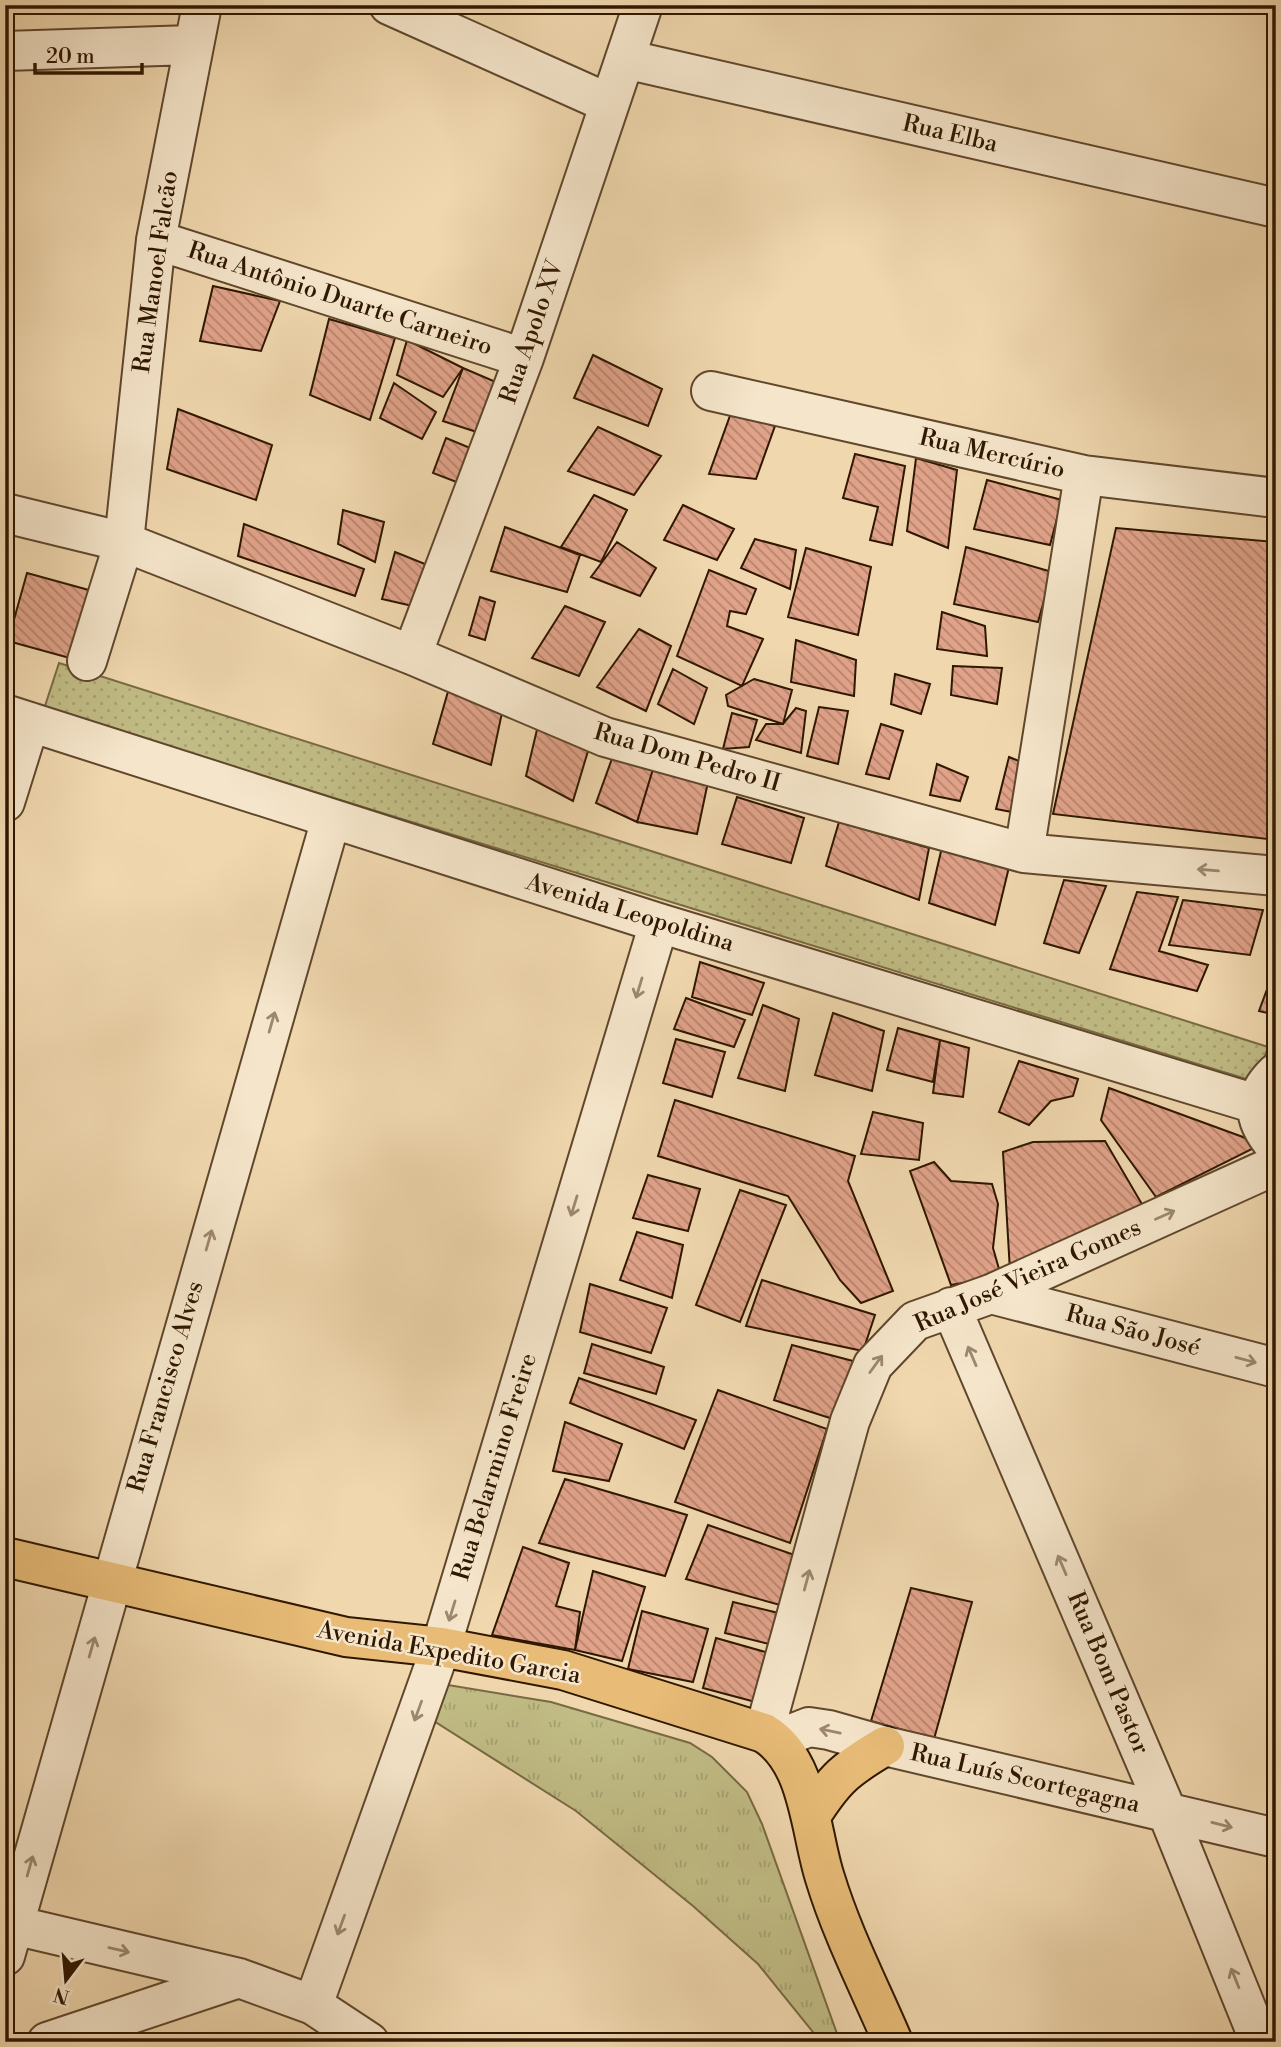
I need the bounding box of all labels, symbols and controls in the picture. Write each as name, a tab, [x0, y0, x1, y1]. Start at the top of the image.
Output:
scale bar	[35, 32, 142, 76]
text: 20 m	[46, 44, 95, 70]
street label: Rua Elba	[899, 108, 1001, 160]
street label: Rua Manoel Falcão	[127, 169, 185, 375]
street label: Rua Antônio Duarte Carneiro	[184, 235, 496, 363]
street label: Rua Apolo XV	[493, 255, 571, 408]
street label: Rua Mercúrio	[916, 423, 1068, 485]
street label: Rua Dom Pedro II	[590, 717, 784, 799]
one-way arrow	[1197, 863, 1220, 876]
street label: Avenida Leopoldina	[521, 867, 738, 959]
one-way arrow	[632, 977, 645, 999]
one-way arrow	[267, 1011, 280, 1033]
one-way arrow	[566, 1194, 579, 1216]
one-way arrow	[1154, 1208, 1175, 1221]
street label: Rua José Vieira Gomes	[910, 1213, 1146, 1339]
one-way arrow	[203, 1230, 216, 1252]
street label: Rua Francisco Alves	[121, 1278, 211, 1496]
street label: Rua São José	[1062, 1299, 1204, 1363]
one-way arrow	[965, 1346, 978, 1367]
street label: Rua Belarmino Freire	[446, 1350, 544, 1584]
one-way arrow	[1235, 1354, 1257, 1367]
one-way arrow	[869, 1355, 883, 1374]
one-way arrow	[1055, 1555, 1068, 1576]
one-way arrow	[801, 1569, 814, 1591]
street label: Rua Bom Pastor	[1060, 1587, 1156, 1759]
one-way arrow	[444, 1600, 457, 1622]
street label: Avenida Expedito Garcia	[314, 1615, 584, 1691]
one-way arrow	[86, 1636, 99, 1658]
one-way arrow	[411, 1699, 423, 1721]
one-way arrow	[819, 1723, 842, 1737]
street label: Rua Luís Scortegagna	[907, 1738, 1143, 1820]
one-way arrow	[1210, 1819, 1232, 1832]
one-way arrow	[25, 1856, 38, 1878]
one-way arrow	[334, 1914, 347, 1936]
one-way arrow	[107, 1944, 130, 1957]
north arrow	[32, 1946, 102, 2016]
one-way arrow	[1227, 1968, 1240, 1990]
text: N	[51, 1982, 72, 2009]

